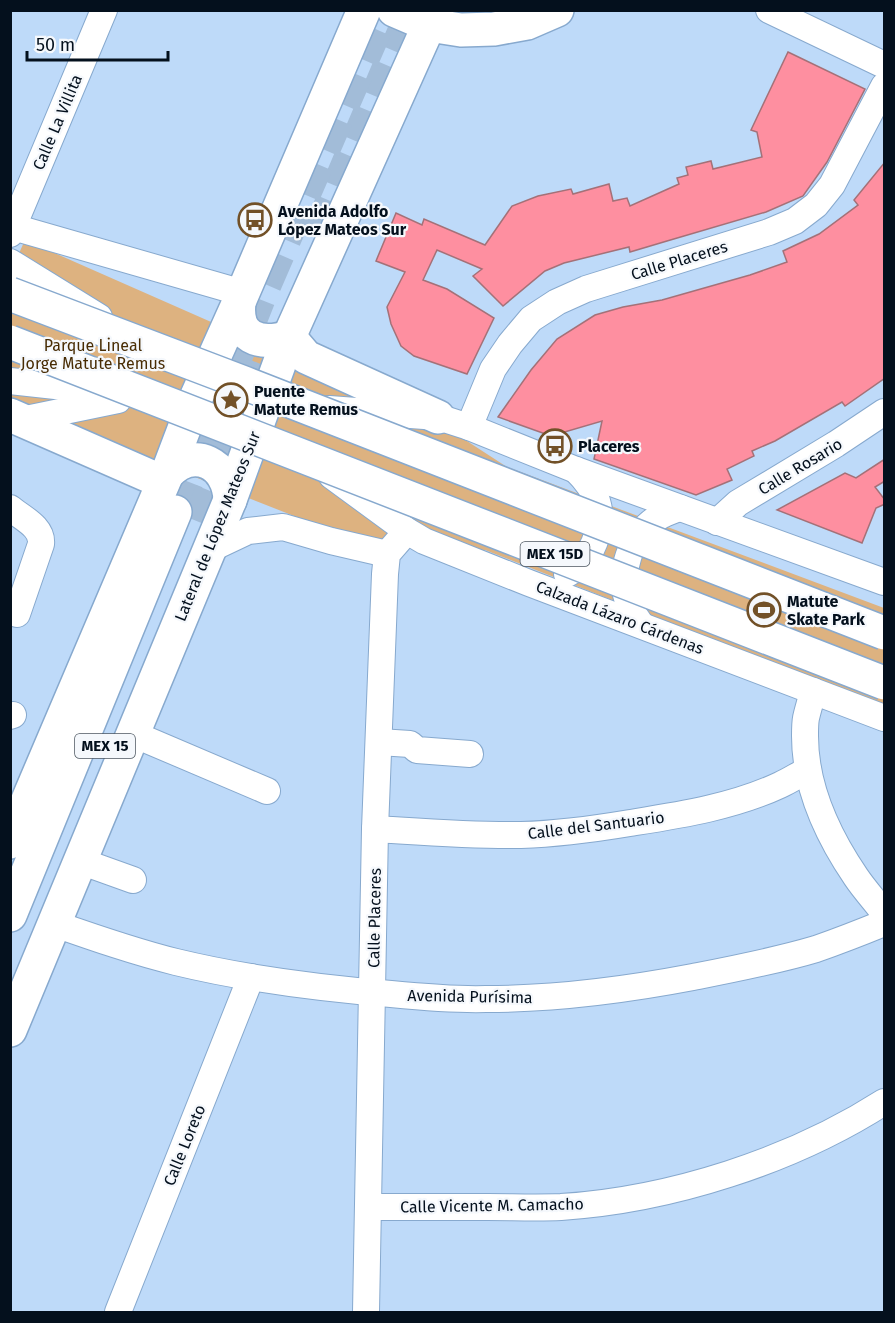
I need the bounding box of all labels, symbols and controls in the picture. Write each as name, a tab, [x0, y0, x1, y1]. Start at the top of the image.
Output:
scale bar	[27, 24, 168, 62]
text: 50 m	[36, 34, 75, 56]
street label: Calle La Villita	[29, 72, 86, 173]
bus stop icon: Avenida Adolfo López Mateos Sur	[237, 202, 273, 238]
place label: Avenida Adolfo López Mateos Sur	[277, 202, 407, 239]
street label: Calle Placeres	[629, 237, 730, 284]
park label: Parque Lineal Jorge Matute Remus	[21, 336, 165, 373]
place icon: Puente Matute Remus	[213, 382, 249, 418]
place label: Puente Matute Remus	[254, 382, 358, 419]
street label: Lateral de López Mateos Sur	[171, 428, 265, 624]
bus stop icon: Placeres	[537, 428, 573, 464]
street label: Calle Rosario	[755, 434, 846, 499]
place label: Placeres	[578, 437, 640, 456]
road number: MEX 15D	[520, 542, 590, 566]
street label: Calzada Lázaro Cárdenas	[533, 577, 706, 658]
sports icon: Matute Skate Park	[746, 592, 782, 628]
place label: Matute Skate Park	[787, 592, 865, 629]
road number: MEX 15	[75, 734, 135, 758]
street label: Calle del Santuario	[527, 808, 665, 843]
street label: Calle Placeres	[364, 868, 385, 968]
street label: Avenida Purísima	[407, 986, 533, 1007]
street label: Calle Loreto	[160, 1102, 209, 1189]
street label: Calle Vicente M. Camacho	[400, 1194, 584, 1217]

